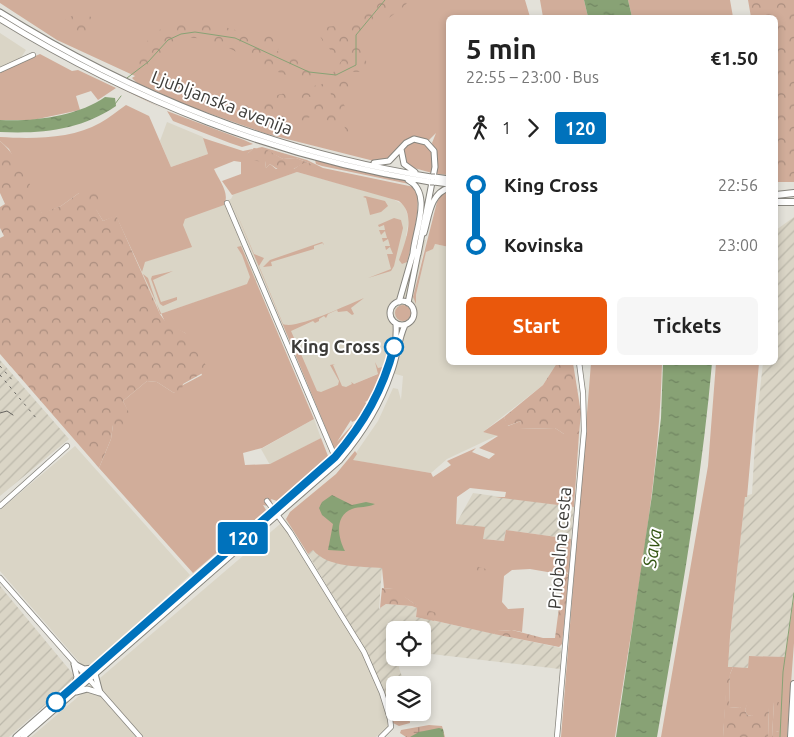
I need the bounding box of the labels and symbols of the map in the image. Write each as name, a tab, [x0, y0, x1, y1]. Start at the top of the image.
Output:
street label: Ljubljanska avenija	[149, 66, 296, 138]
place label: King Cross	[291, 336, 380, 356]
marker: King Cross	[384, 337, 404, 357]
street label: Priobalna cesta	[544, 486, 574, 610]
line badge: 120	[214, 522, 272, 554]
water label: Sava	[638, 527, 666, 570]
unlabelled marker	[46, 692, 66, 712]

